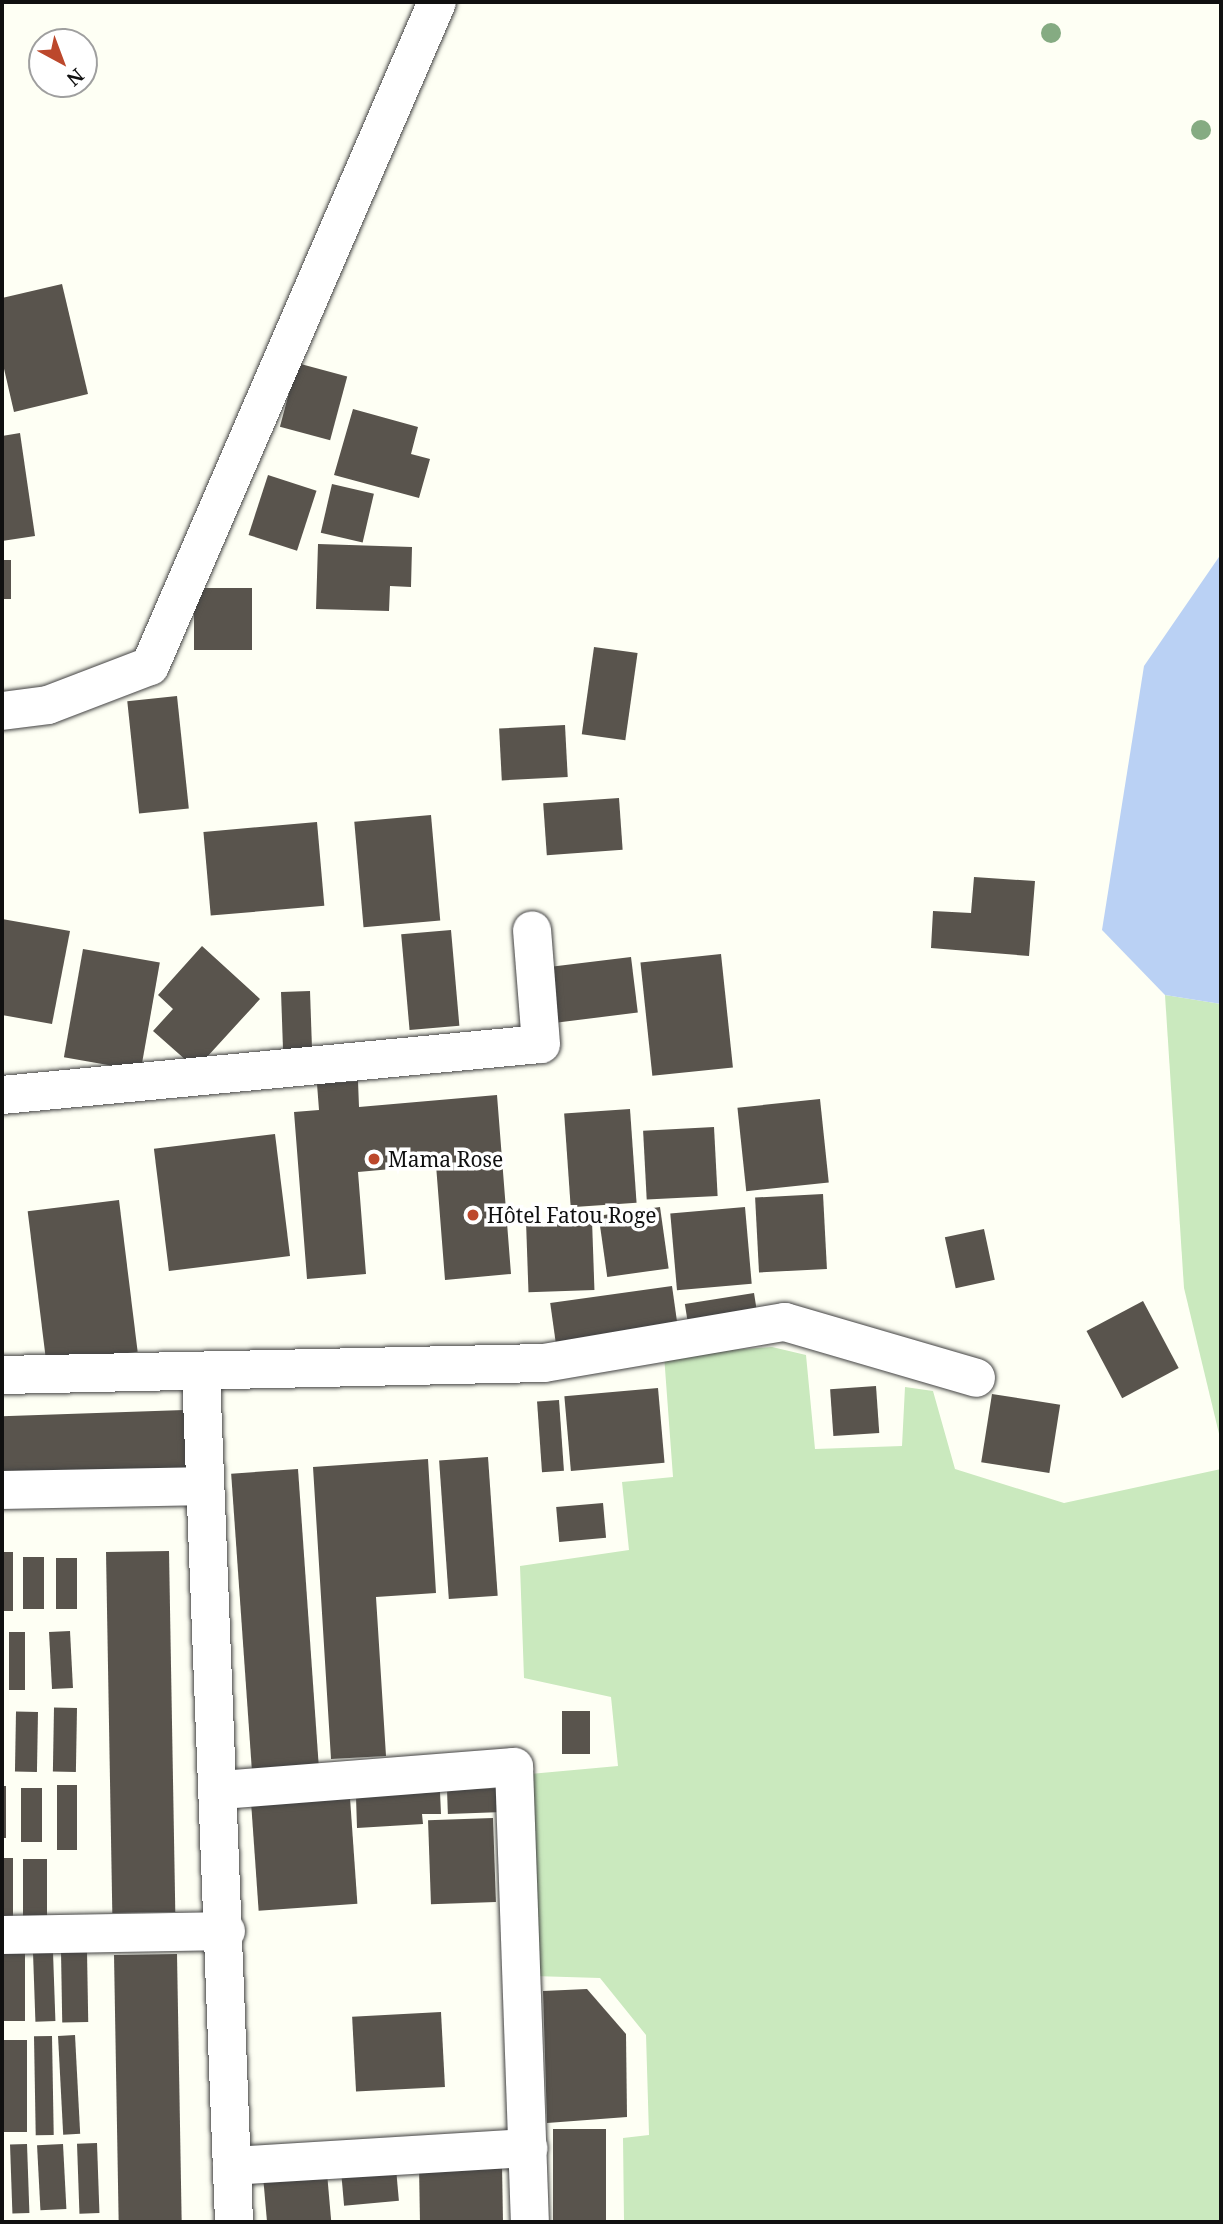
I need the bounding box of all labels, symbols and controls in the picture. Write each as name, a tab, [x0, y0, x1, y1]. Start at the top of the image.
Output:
north arrow	[28, 28, 98, 98]
text: N	[61, 63, 90, 92]
place label: Mama Rose	[388, 1146, 503, 1172]
marker: Mama Rose	[366, 1151, 382, 1167]
place label: Hôtel Fatou Roge	[487, 1202, 656, 1228]
marker: Hôtel Fatou Roge	[465, 1207, 481, 1223]

